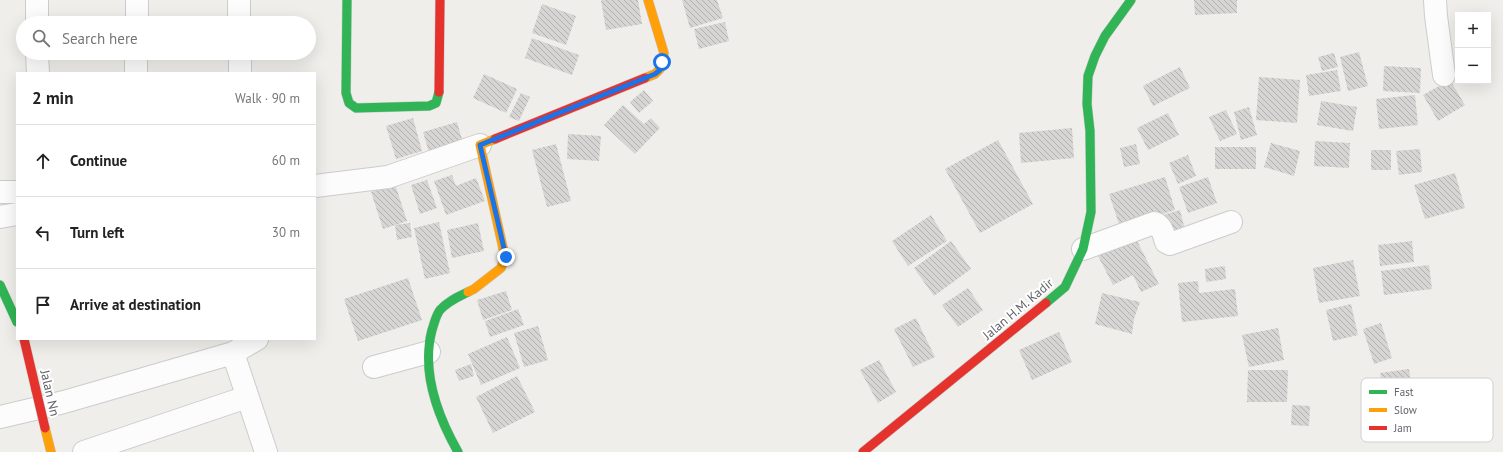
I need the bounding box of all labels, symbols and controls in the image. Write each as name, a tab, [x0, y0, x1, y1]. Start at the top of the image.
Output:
map controls	[1455, 12, 1491, 84]
button: +	[1455, 12, 1491, 48]
search box	[16, 16, 316, 60]
icon: search	[30, 27, 52, 49]
text: Search here	[62, 29, 138, 48]
button: −	[1455, 48, 1491, 84]
route start	[653, 53, 671, 71]
text: 2 min	[32, 87, 73, 109]
text: Walk · 90 m	[235, 90, 300, 107]
icon: ahead	[32, 150, 54, 172]
text: Continue	[70, 151, 127, 170]
text: 60 m	[272, 152, 300, 169]
icon: left	[32, 222, 54, 244]
text: Turn left	[70, 223, 124, 242]
text: 30 m	[272, 224, 300, 241]
route end	[497, 248, 515, 266]
street label: Jalan H.M. Kadir	[978, 274, 1057, 344]
icon: arrive	[32, 294, 54, 316]
text: Arrive at destination	[70, 295, 201, 314]
street label: Jalan Nn	[36, 367, 64, 418]
legend	[1361, 378, 1493, 442]
text: Fast	[1394, 385, 1414, 399]
text: Slow	[1394, 403, 1417, 417]
text: Jam	[1393, 421, 1412, 435]

